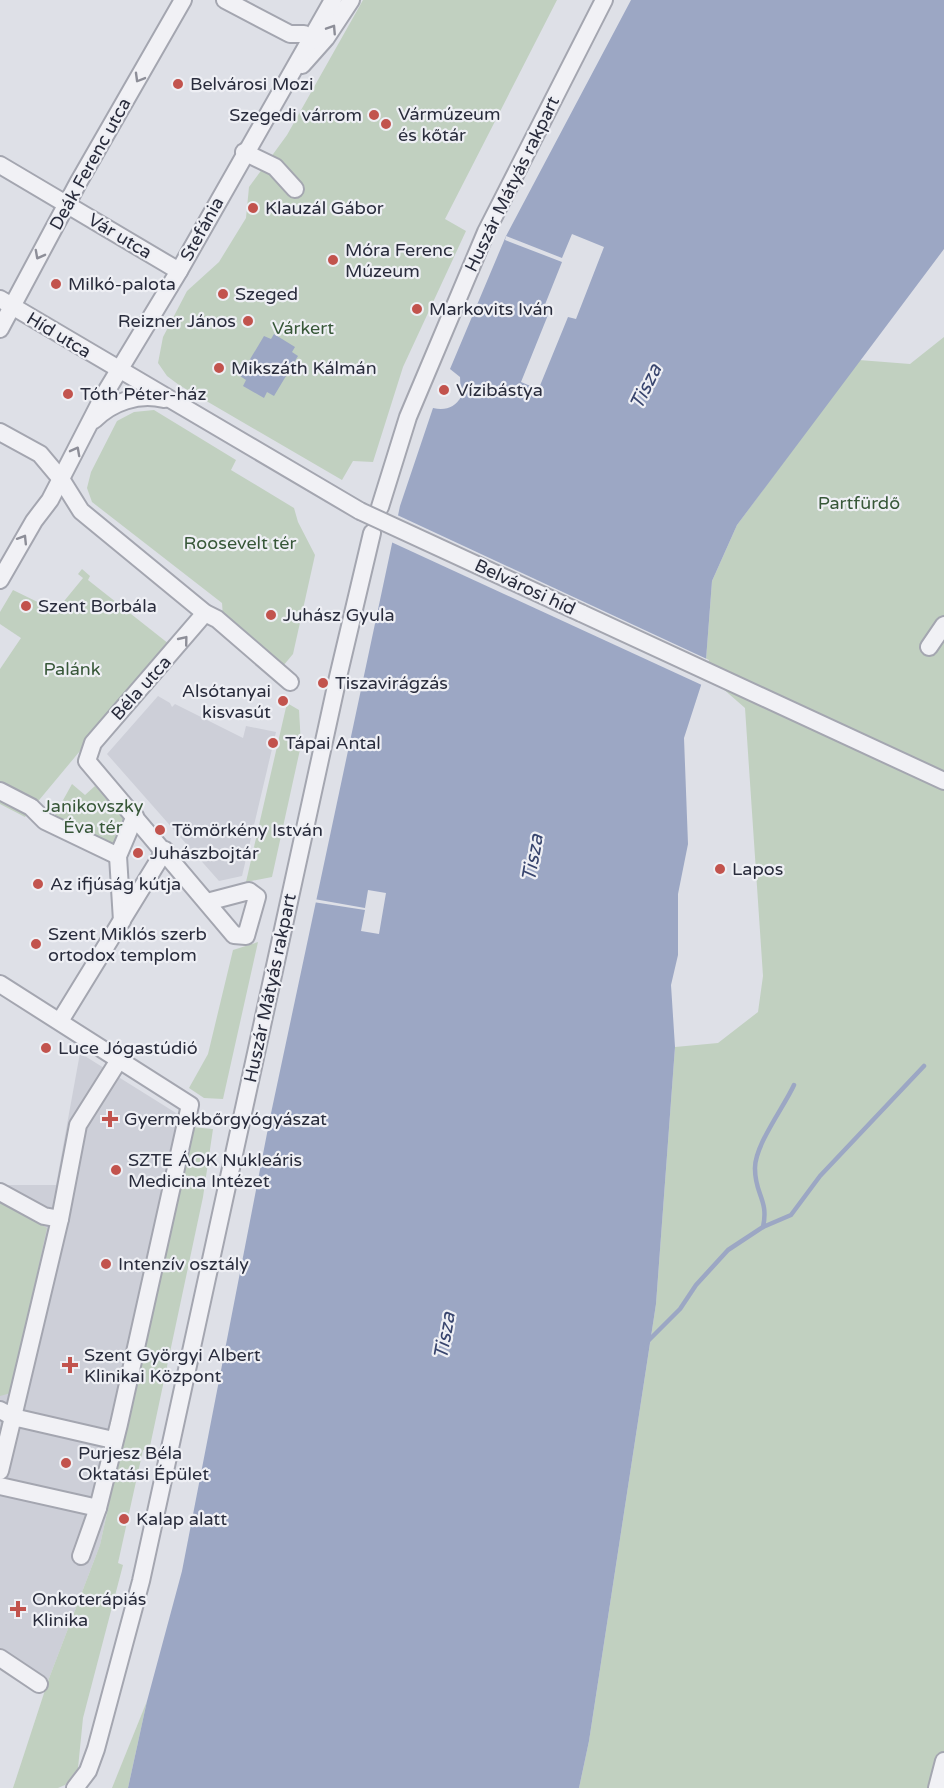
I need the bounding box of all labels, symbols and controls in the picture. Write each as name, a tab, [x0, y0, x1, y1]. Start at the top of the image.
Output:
one-way arrow	[325, 25, 336, 36]
one-way arrow	[135, 72, 146, 82]
place label: Belvárosi Mozi	[190, 73, 314, 95]
marker: Belvárosi Mozi	[171, 77, 185, 91]
street label: Huszár Mátyás rakpart	[460, 92, 564, 275]
street label: Deák Ferenc utca	[45, 94, 135, 234]
place label: Vármúzeum és kőtár	[398, 103, 501, 146]
place label: Szegedi várrom	[229, 104, 362, 126]
marker: Szegedi várrom	[367, 108, 381, 122]
marker: Vármúzeum és kőtár	[379, 117, 393, 131]
street label: Stefánia	[175, 193, 229, 265]
place label: Klauzál Gábor	[265, 197, 384, 219]
marker: Klauzál Gábor	[246, 201, 260, 215]
street label: Vár utca	[84, 208, 156, 264]
place label: Móra Ferenc Múzeum	[345, 239, 453, 282]
one-way arrow	[35, 249, 46, 260]
marker: Móra Ferenc Múzeum	[326, 253, 340, 267]
place label: Milkó-palota	[68, 273, 176, 295]
marker: Milkó-palota	[49, 277, 63, 291]
place label: Szeged	[235, 283, 298, 305]
marker: Szeged	[216, 287, 230, 301]
place label: Markovits Iván	[429, 298, 554, 320]
marker: Markovits Iván	[410, 302, 424, 316]
street label: Híd utca	[23, 307, 95, 363]
place label: Reizner János	[118, 310, 236, 332]
marker: Reizner János	[241, 314, 255, 328]
park label: Várkert	[272, 317, 334, 339]
place label: Mikszáth Kálmán	[231, 357, 377, 379]
water label: Tisza	[625, 360, 668, 414]
marker: Mikszáth Kálmán	[212, 361, 226, 375]
place label: Vízibástya	[456, 379, 543, 401]
place label: Tóth Péter-ház	[80, 383, 206, 405]
marker: Vízibástya	[437, 383, 451, 397]
marker: Tóth Péter-ház	[61, 387, 75, 401]
one-way arrow	[68, 446, 80, 457]
park label: Partfürdő	[818, 492, 900, 514]
park label: Roosevelt tér	[184, 532, 297, 554]
one-way arrow	[16, 535, 28, 545]
street label: Belvárosi híd	[471, 554, 579, 620]
place label: Szent Borbála	[38, 595, 157, 617]
marker: Szent Borbála	[19, 599, 33, 613]
place label: Juhász Gyula	[283, 604, 395, 626]
marker: Juhász Gyula	[264, 608, 278, 622]
one-way arrow	[176, 636, 187, 647]
street label: Béla utca	[106, 651, 176, 725]
park label: Palánk	[43, 658, 101, 680]
place label: Tiszavirágzás	[335, 672, 448, 694]
marker: Tiszavirágzás	[316, 676, 330, 690]
place label: Alsótanyai kisvasút	[182, 680, 271, 723]
marker: Alsótanyai kisvasút	[276, 694, 290, 708]
place label: Tápai Antal	[285, 732, 381, 754]
marker: Tápai Antal	[266, 736, 280, 750]
park label: Janikovszky Éva tér	[42, 795, 144, 838]
place label: Tömörkény István	[172, 819, 323, 841]
marker: Tömörkény István	[153, 823, 167, 837]
water label: Tisza	[517, 832, 549, 884]
place label: Juhászbojtár	[150, 842, 259, 864]
marker: Juhászbojtár	[131, 846, 145, 860]
place label: Lapos	[732, 858, 783, 880]
marker: Lapos	[713, 862, 727, 876]
place label: Az ifjúság kútja	[50, 873, 181, 895]
marker: Az ifjúság kútja	[31, 877, 45, 891]
street label: Huszár Mátyás rakpart	[239, 891, 301, 1085]
place label: Szent Miklós szerb ortodox templom	[48, 923, 207, 966]
marker: Szent Miklós szerb ortodox templom	[29, 937, 43, 951]
place label: Luce Jógastúdió	[58, 1037, 198, 1059]
marker: Luce Jógastúdió	[39, 1041, 53, 1055]
place label: Gyermekbőrgyógyászat	[124, 1108, 327, 1130]
marker: Gyermekbőrgyógyászat	[101, 1110, 119, 1128]
place label: SZTE ÁOK Nukleáris Medicina Intézet	[128, 1149, 302, 1192]
marker: SZTE ÁOK Nukleáris Medicina Intézet	[109, 1163, 123, 1177]
place label: Intenzív osztály	[118, 1253, 249, 1275]
marker: Intenzív osztály	[99, 1257, 113, 1271]
water label: Tisza	[429, 1310, 461, 1362]
place label: Szent Györgyi Albert Klinikai Központ	[84, 1344, 261, 1387]
marker: Szent Györgyi Albert Klinikai Központ	[61, 1356, 79, 1374]
place label: Purjesz Béla Oktatási Épület	[78, 1442, 209, 1485]
marker: Purjesz Béla Oktatási Épület	[59, 1456, 73, 1470]
place label: Kalap alatt	[136, 1508, 227, 1530]
marker: Kalap alatt	[117, 1512, 131, 1526]
place label: Onkoterápiás Klinika	[32, 1588, 146, 1631]
marker: Onkoterápiás Klinika	[9, 1600, 27, 1618]

